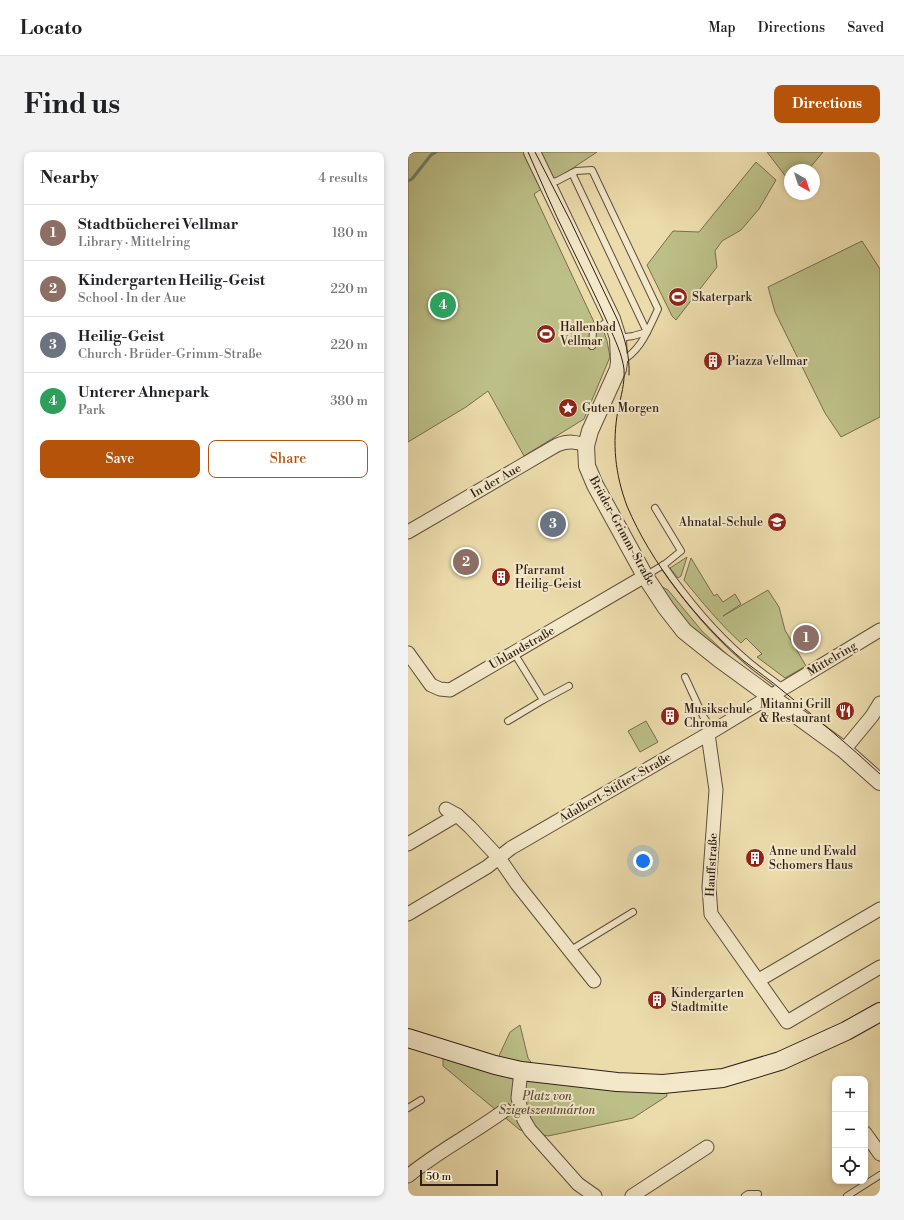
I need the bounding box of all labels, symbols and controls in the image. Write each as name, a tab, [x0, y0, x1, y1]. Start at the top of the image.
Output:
text: Locato	[20, 16, 82, 40]
text: Map	[708, 19, 736, 37]
text: Directions	[758, 19, 825, 37]
text: Saved	[847, 19, 884, 37]
button: Directions	[774, 85, 880, 123]
text: Find us	[24, 87, 120, 122]
north arrow	[784, 164, 820, 200]
text: Nearby	[40, 167, 99, 189]
text: 4 results	[318, 170, 368, 186]
text: Stadtbücherei Vellmar	[78, 215, 238, 234]
text: 1	[50, 225, 56, 241]
text: 180 m	[332, 225, 368, 241]
text: Library · Mittelring	[78, 234, 190, 250]
text: Kindergarten Heilig-Geist	[78, 271, 265, 290]
text: 2	[49, 281, 57, 297]
text: 220 m	[330, 281, 368, 297]
sports icon: Skaterpark	[667, 286, 689, 308]
text: School · In der Aue	[78, 290, 186, 306]
pin: 4	[430, 290, 456, 320]
place label: Skaterpark	[692, 290, 752, 305]
place label: Hallenbad Vellmar	[559, 320, 616, 349]
sports icon: Hallenbad Vellmar	[535, 323, 557, 345]
text: Heilig-Geist	[78, 327, 164, 346]
text: 3	[49, 337, 57, 353]
text: 220 m	[330, 337, 368, 353]
text: Church · Brüder-Grimm-Straße	[78, 346, 262, 362]
building icon: Piazza Vellmar	[702, 350, 724, 372]
place label: Piazza Vellmar	[727, 354, 808, 369]
text: Unterer Ahnepark	[78, 383, 209, 402]
text: 4	[49, 393, 57, 409]
text: 380 m	[330, 393, 368, 409]
place icon: Guten Morgen	[557, 397, 579, 419]
place label: Guten Morgen	[582, 401, 659, 416]
text: Park	[78, 402, 105, 418]
button: Save	[40, 440, 200, 478]
button: Share	[208, 440, 368, 478]
street label: In der Aue	[468, 461, 524, 501]
street label: Brüder-Grimm-Straße	[585, 473, 658, 588]
pin: 3	[540, 509, 566, 539]
school or university icon: Ahnatal-Schule	[766, 511, 788, 533]
place label: Ahnatal-Schule	[678, 515, 763, 530]
pin: 2	[453, 547, 479, 577]
place label: Pfarramt Heilig-Geist	[515, 563, 583, 592]
building icon: Pfarramt Heilig-Geist	[490, 566, 512, 588]
street label: Uhlandstraße	[487, 623, 557, 673]
pin: 1	[793, 623, 819, 653]
street label: Mittelring	[804, 638, 860, 680]
place label: Mitanni Grill & Restaurant	[759, 697, 832, 726]
restaurant icon: Mitanni Grill & Restaurant	[834, 700, 856, 722]
place label: Musikschule Chroma	[684, 702, 752, 731]
building icon: Musikschule Chroma	[659, 705, 681, 727]
street label: Adalbert-Stifter-Straße	[555, 750, 674, 827]
street label: Hauffstraße	[703, 833, 721, 897]
place label: Anne und Ewald Schomers Haus	[768, 844, 857, 873]
building icon: Anne und Ewald Schomers Haus	[744, 847, 766, 869]
your location	[633, 851, 653, 871]
place label: Kindergarten Stadtmitte	[671, 986, 744, 1015]
building icon: Kindergarten Stadtmitte	[646, 989, 668, 1011]
map controls	[832, 1076, 868, 1184]
button: +	[832, 1076, 868, 1112]
park label: Platz von Szigetszentmárton	[499, 1089, 596, 1118]
button: −	[832, 1112, 868, 1148]
button: locate	[832, 1148, 868, 1184]
scale bar	[420, 1168, 498, 1187]
text: 50 m	[426, 1170, 451, 1184]

